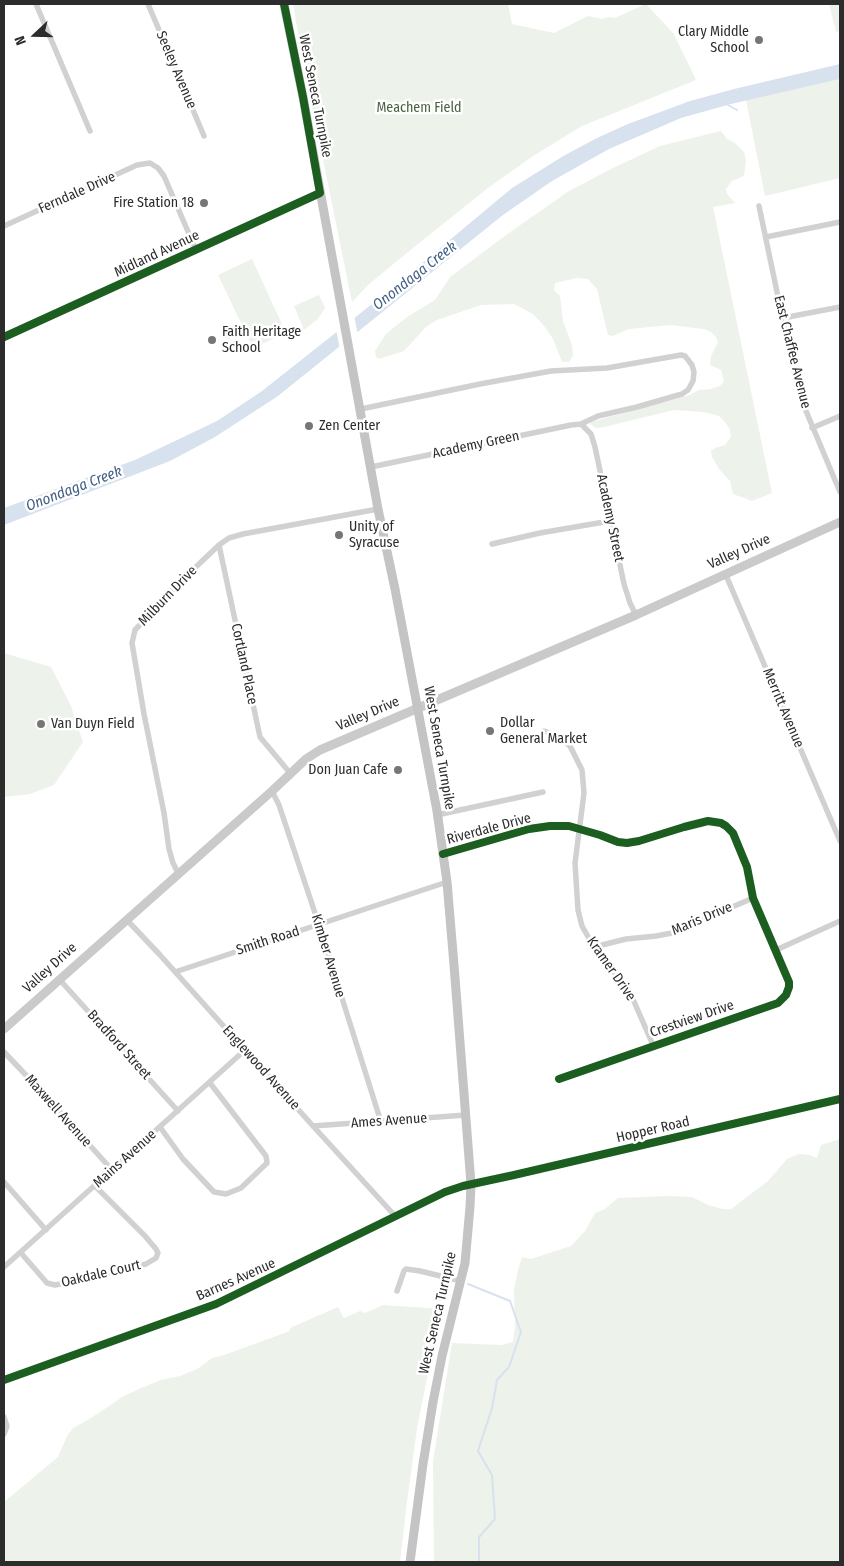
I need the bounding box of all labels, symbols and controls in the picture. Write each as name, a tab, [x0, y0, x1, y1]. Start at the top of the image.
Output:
north arrow	[10, 10, 60, 60]
place label: Clary Middle School	[678, 24, 749, 56]
street label: Seeley Avenue	[152, 29, 200, 111]
street label: West Seneca Turnpike	[295, 33, 335, 159]
text: N	[11, 34, 30, 48]
marker: Clary Middle School	[753, 34, 765, 46]
park label: Meachem Field	[376, 100, 462, 116]
street label: Ferndale Drive	[36, 169, 118, 217]
place label: Fire Station 18	[113, 195, 194, 211]
marker: Fire Station 18	[198, 197, 210, 209]
street label: Midland Avenue	[112, 227, 202, 281]
water label: Onondaga Creek	[369, 238, 461, 314]
street label: East Chaffee Avenue	[770, 294, 814, 410]
place label: Faith Heritage School	[222, 324, 301, 357]
marker: Faith Heritage School	[206, 334, 218, 346]
place label: Zen Center	[319, 418, 380, 434]
marker: Zen Center	[303, 420, 315, 432]
street label: Academy Green	[431, 428, 521, 462]
water label: Onondaga Creek	[23, 462, 125, 516]
street label: Academy Street	[593, 473, 627, 563]
place label: Unity of Syracuse	[349, 519, 399, 552]
marker: Unity of Syracuse	[333, 529, 345, 541]
street label: Valley Drive	[705, 531, 773, 573]
street label: Milburn Drive	[135, 562, 201, 630]
street label: Cortland Place	[227, 622, 261, 706]
street label: Merritt Avenue	[759, 666, 807, 750]
street label: West Seneca Turnpike	[420, 685, 458, 811]
street label: Valley Drive	[334, 693, 402, 735]
place label: Dollar General Market	[500, 715, 587, 748]
place label: Van Duyn Field	[51, 716, 135, 732]
marker: Van Duyn Field	[35, 718, 47, 730]
marker: Dollar General Market	[484, 725, 496, 737]
place label: Don Juan Cafe	[308, 762, 388, 778]
marker: Don Juan Cafe	[392, 764, 404, 776]
street label: Riverdale Drive	[445, 810, 533, 848]
street label: Maris Drive	[669, 899, 735, 939]
street label: Kimber Avenue	[307, 912, 349, 1000]
street label: Smith Road	[234, 923, 302, 959]
street label: Kramer Drive	[583, 934, 639, 1004]
street label: Valley Drive	[20, 939, 80, 997]
street label: Crestview Drive	[648, 997, 736, 1041]
street label: Bradford Street	[83, 1007, 155, 1083]
street label: Englewood Avenue	[219, 1022, 303, 1114]
street label: Maxwell Avenue	[21, 1071, 95, 1151]
street label: Ames Avenue	[350, 1110, 428, 1132]
street label: Hopper Road	[615, 1113, 691, 1147]
street label: Mains Avenue	[90, 1126, 160, 1192]
street label: West Seneca Turnpike	[416, 1250, 460, 1376]
street label: Barnes Avenue	[194, 1255, 278, 1305]
street label: Oakdale Court	[60, 1257, 142, 1291]

